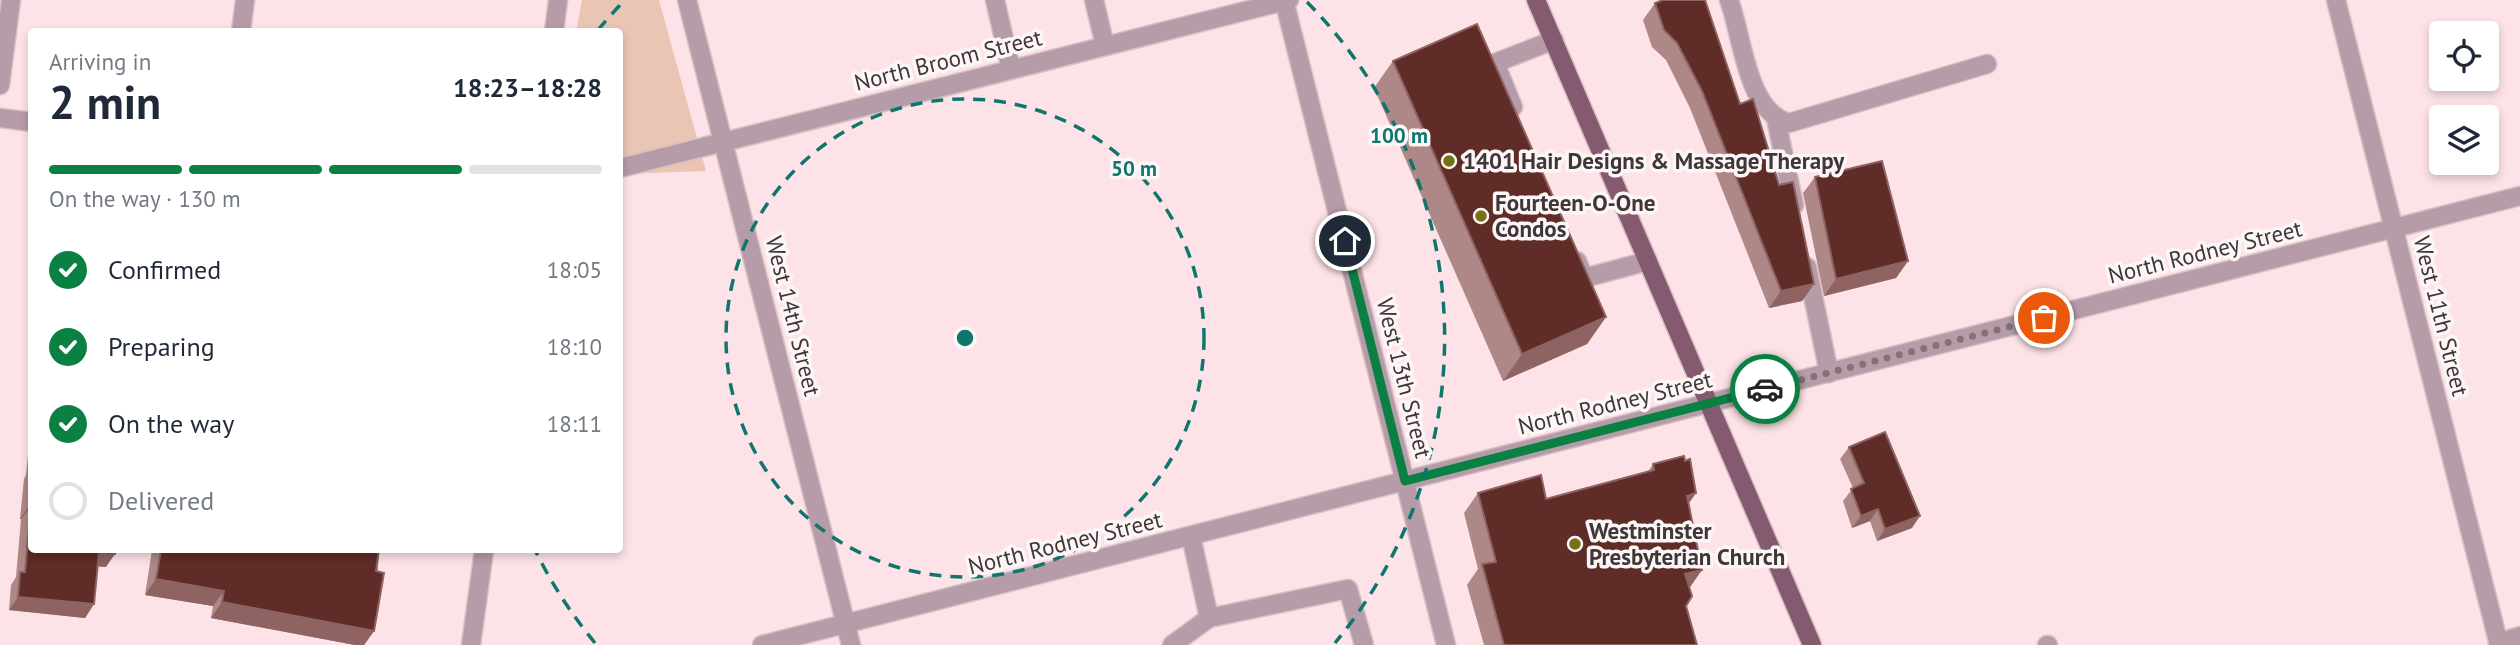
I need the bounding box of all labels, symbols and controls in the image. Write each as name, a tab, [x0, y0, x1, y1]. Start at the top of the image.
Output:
map controls	[2429, 21, 2499, 175]
button: locate	[2429, 21, 2499, 91]
street label: North Broom Street	[851, 22, 1045, 97]
text: Arriving in	[49, 47, 151, 76]
text: 18:23–18:28	[453, 71, 602, 104]
text: 2 min	[49, 72, 161, 132]
button: layers	[2429, 105, 2499, 175]
text: 100 m	[1370, 122, 1428, 149]
place label: 1401 Hair Designs & Massage Therapy	[1463, 146, 1845, 175]
marker: 1401 Hair Designs & Massage Therapy	[1441, 153, 1457, 169]
text: 50 m	[1111, 155, 1157, 182]
text: On the way · 130 m	[49, 184, 241, 213]
place label: Fourteen-O-One Condos	[1495, 188, 1655, 243]
marker: Fourteen-O-One Condos	[1473, 208, 1489, 224]
pin	[1315, 211, 1375, 271]
street label: North Rodney Street	[2105, 213, 2305, 290]
icon: home	[1326, 222, 1364, 260]
street label: West 14th Street	[760, 233, 827, 399]
street label: West 11th Street	[2408, 233, 2475, 399]
icon: check	[49, 251, 87, 289]
text: Confirmed	[108, 253, 221, 286]
text: 18:05	[547, 255, 602, 284]
pin	[2014, 288, 2074, 348]
street label: West 13th Street	[1371, 295, 1438, 461]
icon: bag	[2025, 299, 2063, 337]
centre of rings	[953, 326, 977, 350]
icon: check	[49, 328, 87, 366]
text: Preparing	[108, 330, 215, 363]
text: 18:10	[547, 332, 602, 361]
courier	[1730, 354, 1800, 424]
street label: North Rodney Street	[1515, 364, 1715, 441]
icon: car	[1746, 370, 1784, 408]
icon: check	[49, 405, 87, 443]
text: On the way	[108, 407, 234, 440]
text: 18:11	[547, 409, 602, 438]
text: Delivered	[108, 484, 214, 517]
street label: North Rodney Street	[965, 504, 1165, 581]
place label: Westminster Presbyterian Church	[1589, 516, 1785, 571]
marker: Westminster Presbyterian Church	[1567, 536, 1583, 552]

